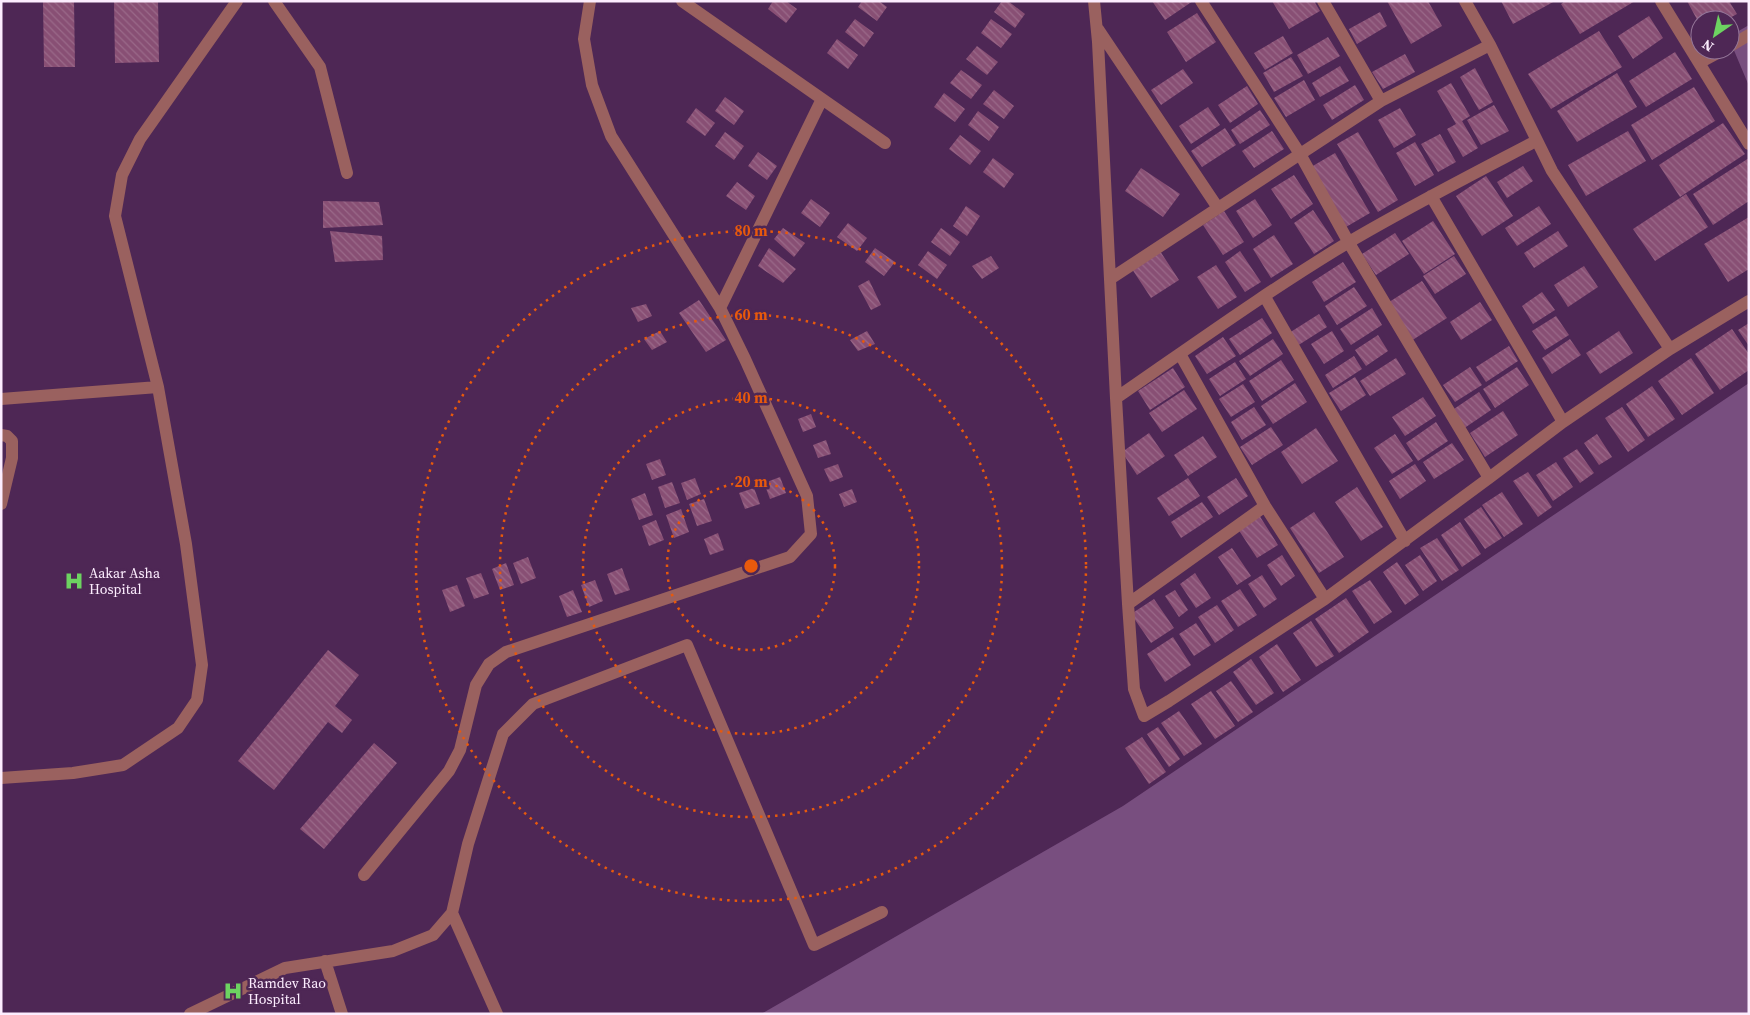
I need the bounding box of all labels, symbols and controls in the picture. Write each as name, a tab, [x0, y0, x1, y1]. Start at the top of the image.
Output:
north arrow	[1690, 10, 1740, 60]
text: N	[1698, 35, 1718, 57]
text: 80 m	[734, 220, 768, 241]
text: 60 m	[734, 304, 768, 325]
text: 40 m	[734, 387, 768, 408]
text: 20 m	[734, 471, 768, 492]
centre of rings	[742, 557, 760, 575]
place label: Aakar Asha Hospital	[89, 563, 161, 599]
hospital icon: Aakar Asha Hospital	[63, 570, 85, 592]
place label: Ramdev Rao Hospital	[248, 973, 326, 1009]
hospital icon: Ramdev Rao Hospital	[222, 980, 244, 1002]

